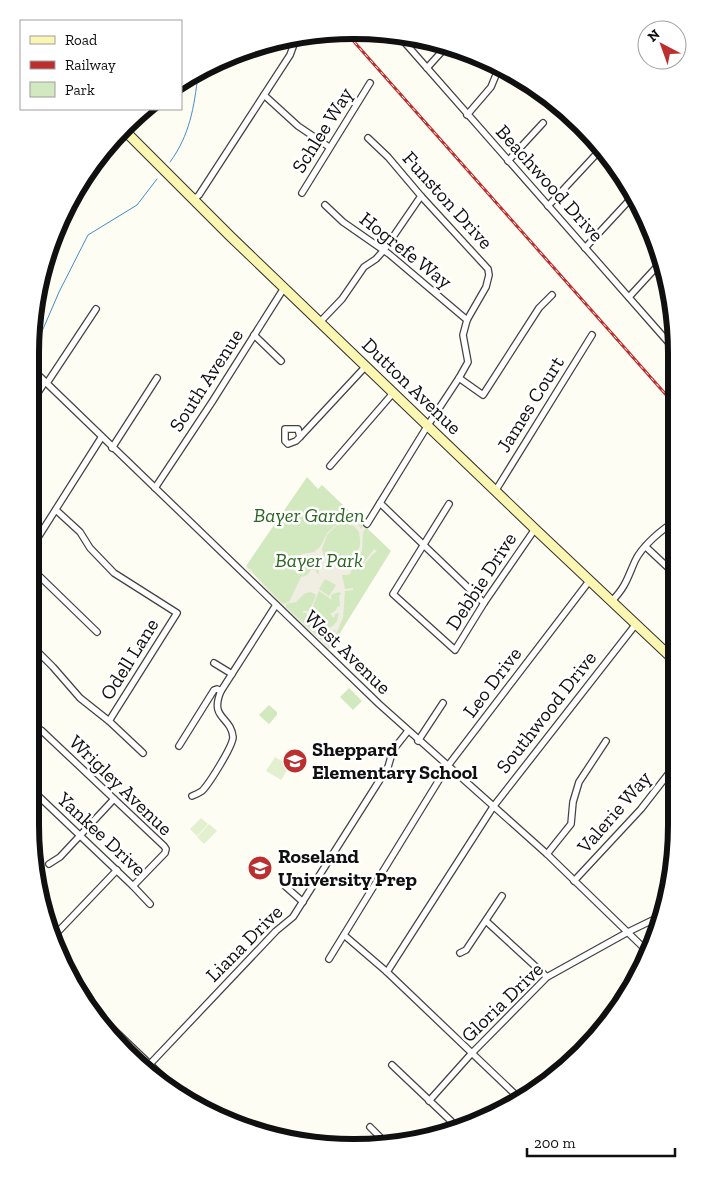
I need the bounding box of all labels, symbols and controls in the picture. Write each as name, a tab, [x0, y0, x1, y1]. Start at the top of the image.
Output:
legend	[20, 20, 182, 110]
north arrow	[637, 20, 687, 70]
text: N	[644, 25, 664, 45]
text: Road	[65, 31, 98, 49]
text: Railway	[65, 56, 116, 74]
text: Park	[65, 81, 95, 99]
street label: Schlee Way	[286, 82, 358, 177]
street label: Beachwood Drive	[491, 119, 609, 247]
street label: Funston Drive	[398, 146, 498, 254]
street label: Hogrefe Way	[355, 207, 458, 294]
street label: South Avenue	[164, 324, 248, 436]
street label: Dutton Avenue	[357, 332, 467, 440]
street label: James Court	[491, 351, 569, 456]
park label: Bayer Garden	[254, 503, 364, 527]
street label: Debbie Drive	[441, 528, 521, 634]
park label: Bayer Park	[275, 548, 363, 572]
street label: West Avenue	[300, 605, 396, 699]
street label: Odell Lane	[95, 614, 163, 704]
street label: Leo Drive	[458, 642, 526, 722]
street label: Southwood Drive	[491, 646, 601, 778]
street label: Wrigley Avenue	[64, 730, 178, 840]
place label: Sheppard Elementary School	[312, 737, 478, 784]
school or university icon: Sheppard Elementary School	[282, 748, 308, 774]
street label: Valerie Way	[571, 766, 657, 859]
street label: Yankee Drive	[52, 786, 151, 881]
place label: Roseland University Prep	[278, 844, 417, 891]
school or university icon: Roseland University Prep	[247, 855, 273, 881]
street label: Liana Drive	[201, 900, 287, 986]
street label: Gloria Drive	[456, 957, 548, 1047]
scale bar	[527, 1126, 674, 1158]
text: 200 m	[534, 1134, 575, 1152]

